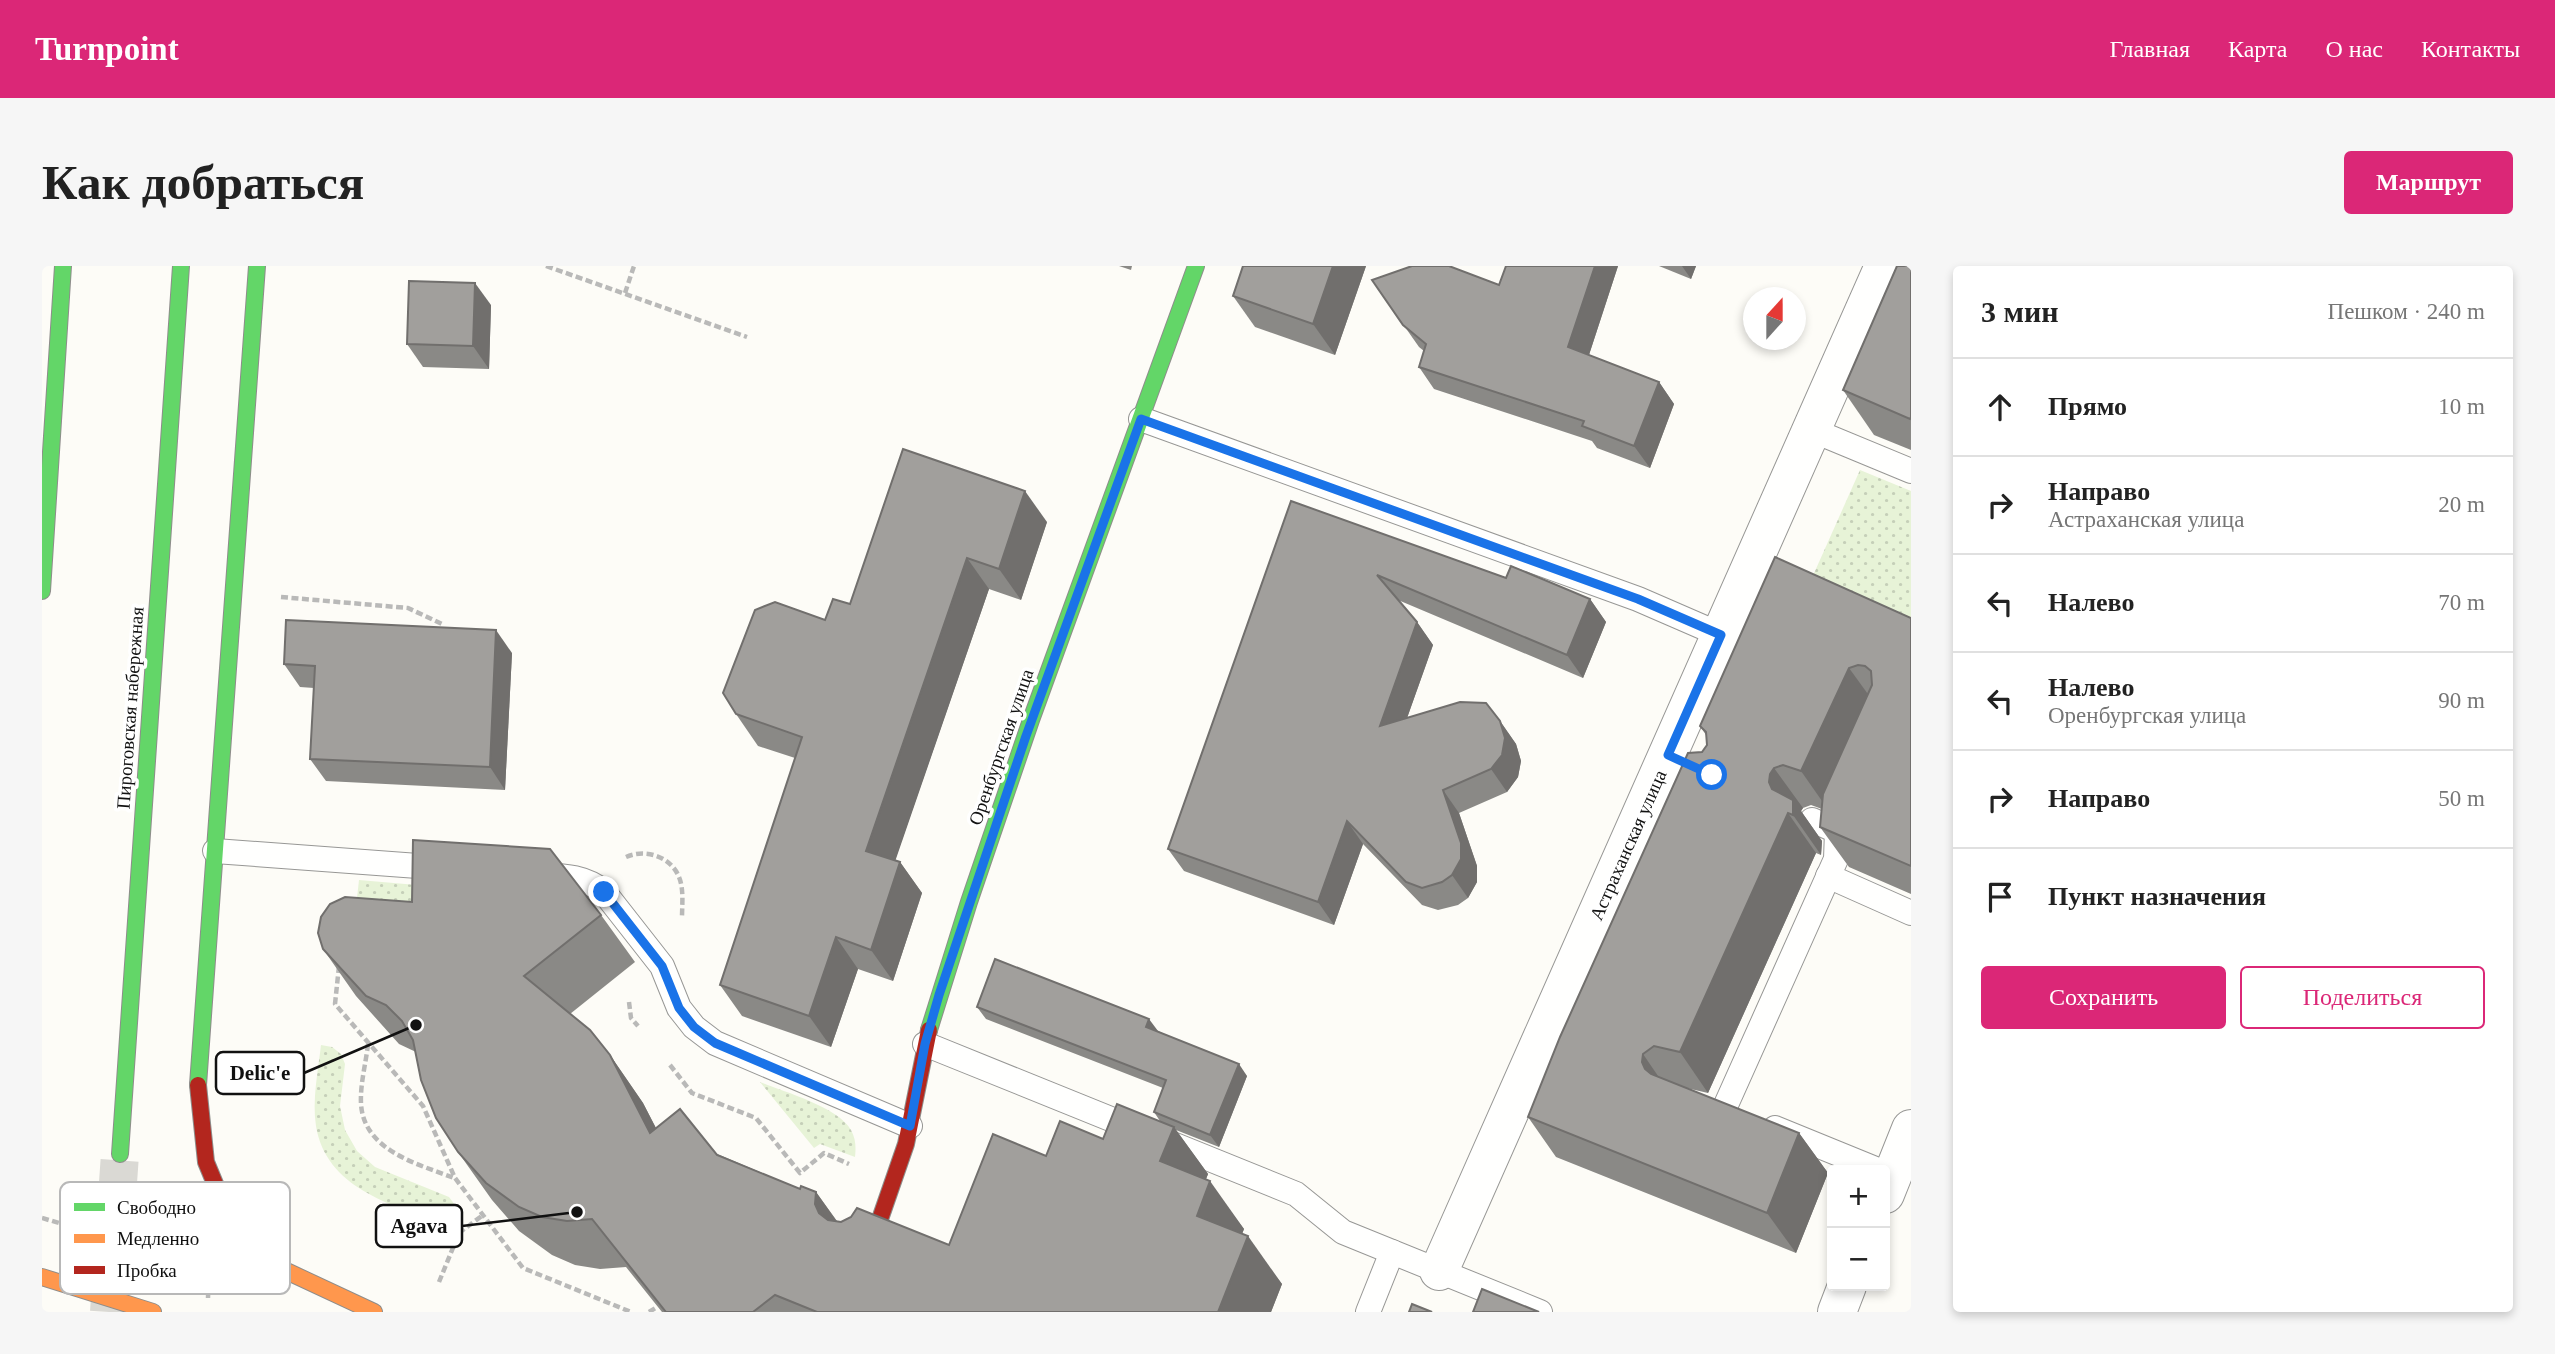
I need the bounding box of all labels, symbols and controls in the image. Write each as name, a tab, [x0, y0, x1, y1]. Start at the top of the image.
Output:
text: Turnpoint	[35, 31, 179, 67]
text: Главная	[2109, 36, 2190, 62]
text: Карта	[2228, 36, 2287, 62]
text: О нас	[2325, 36, 2383, 62]
text: Контакты	[2421, 36, 2520, 62]
button: Маршрут	[2344, 151, 2513, 214]
text: Как добраться	[42, 155, 364, 210]
north arrow	[1743, 287, 1806, 350]
text: 3 мин	[1981, 295, 2059, 328]
text: Пешком · 240 m	[2328, 299, 2485, 324]
icon: ahead	[1981, 388, 2019, 426]
text: Прямо	[2048, 392, 2127, 421]
text: 10 m	[2438, 394, 2485, 419]
text: Направо	[2048, 477, 2150, 506]
icon: right	[1981, 486, 2019, 524]
text: 20 m	[2438, 492, 2485, 517]
text: Астраханская улица	[2048, 507, 2244, 532]
icon: left	[1981, 584, 2019, 622]
text: Налево	[2048, 588, 2134, 617]
text: 70 m	[2438, 590, 2485, 615]
street label: Пироговская набережная	[112, 606, 148, 810]
street label: Оренбургская улица	[964, 666, 1038, 828]
text: Налево	[2048, 673, 2134, 702]
icon: left	[1981, 682, 2019, 720]
text: 90 m	[2438, 688, 2485, 713]
text: Оренбургская улица	[2048, 703, 2246, 728]
route start	[1696, 759, 1727, 790]
street label: Астраханская улица	[1585, 766, 1671, 923]
icon: right	[1981, 780, 2019, 818]
text: Направо	[2048, 784, 2150, 813]
text: 50 m	[2438, 786, 2485, 811]
route end	[588, 876, 619, 907]
icon: arrive	[1981, 878, 2019, 916]
text: Пункт назначения	[2048, 882, 2266, 911]
button: Сохранить	[1981, 966, 2226, 1029]
button: Поделиться	[2240, 966, 2485, 1029]
callout: Delic'e	[216, 1052, 304, 1094]
text: Delic'e	[230, 1061, 290, 1085]
map controls	[1827, 1165, 1890, 1291]
button: +	[1827, 1165, 1890, 1228]
legend	[60, 1182, 290, 1294]
text: Свободно	[117, 1197, 196, 1218]
callout: Agava	[376, 1205, 462, 1247]
text: Agava	[390, 1214, 448, 1238]
text: Медленно	[117, 1228, 199, 1249]
button: −	[1827, 1228, 1890, 1291]
text: Пробка	[117, 1260, 177, 1281]

